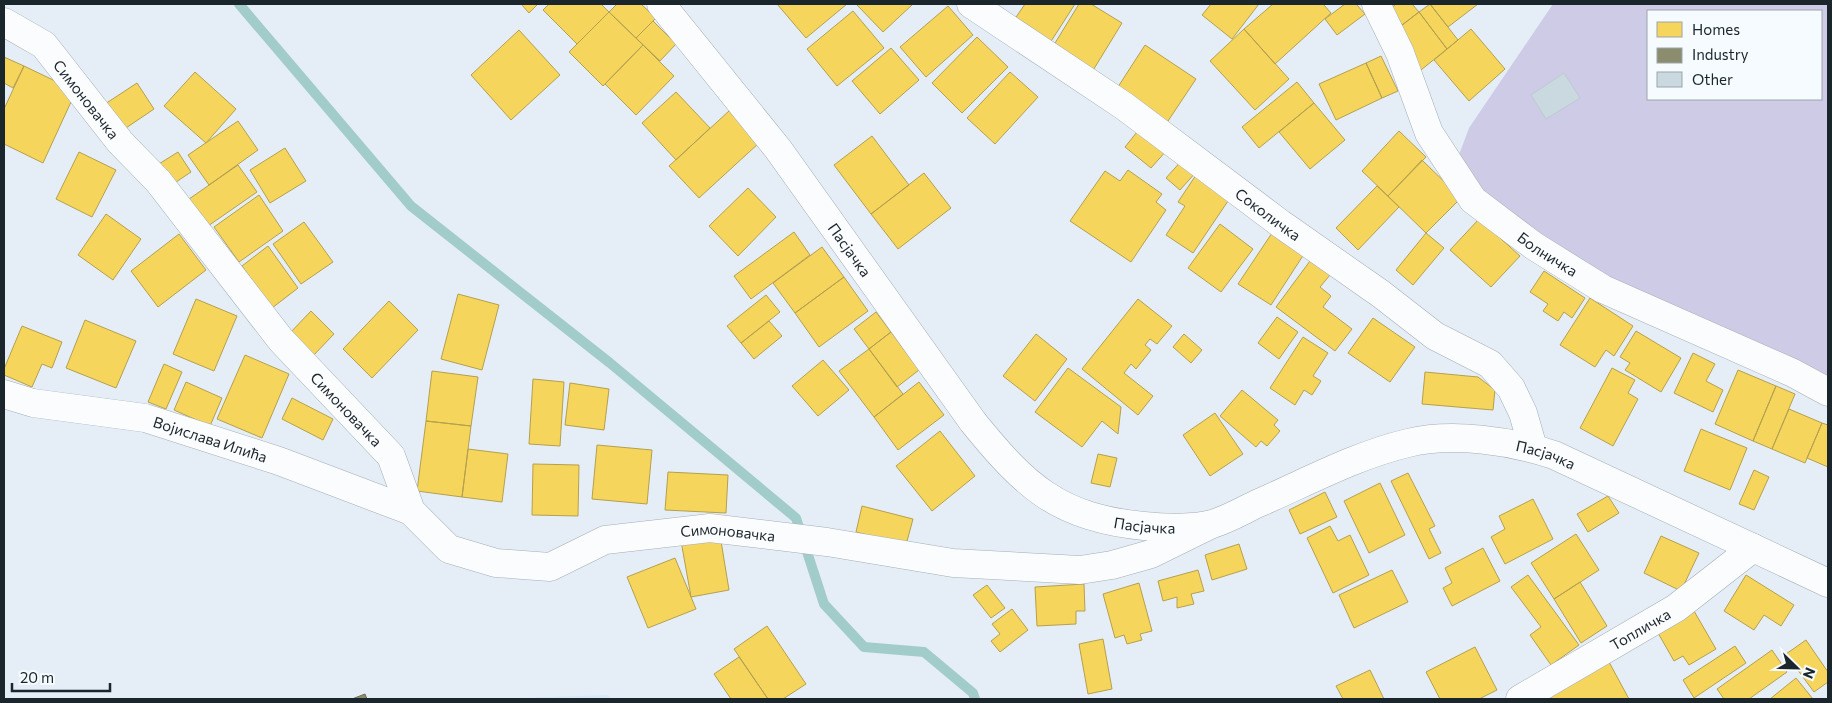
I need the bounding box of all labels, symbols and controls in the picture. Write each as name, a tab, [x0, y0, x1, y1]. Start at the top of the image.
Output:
legend	[1647, 10, 1822, 100]
text: Homes	[1692, 20, 1740, 38]
text: Industry	[1692, 45, 1749, 63]
street label: Симоновачка	[50, 56, 123, 142]
text: Other	[1692, 70, 1733, 88]
street label: Соколичка	[1232, 184, 1304, 244]
street label: Пасјачка	[825, 219, 875, 280]
street label: Болничка	[1514, 228, 1581, 280]
street label: Симоновачка	[307, 368, 386, 450]
street label: Војислава Илића	[151, 412, 270, 466]
street label: Пасјачка	[1514, 436, 1578, 473]
street label: Пасјачка	[1112, 513, 1176, 537]
street label: Симоновачка	[679, 519, 776, 545]
street label: Топличка	[1607, 604, 1674, 654]
north arrow	[1772, 643, 1822, 693]
scale bar	[12, 660, 110, 692]
text: N	[1800, 665, 1819, 681]
text: 20 m	[20, 668, 54, 686]

